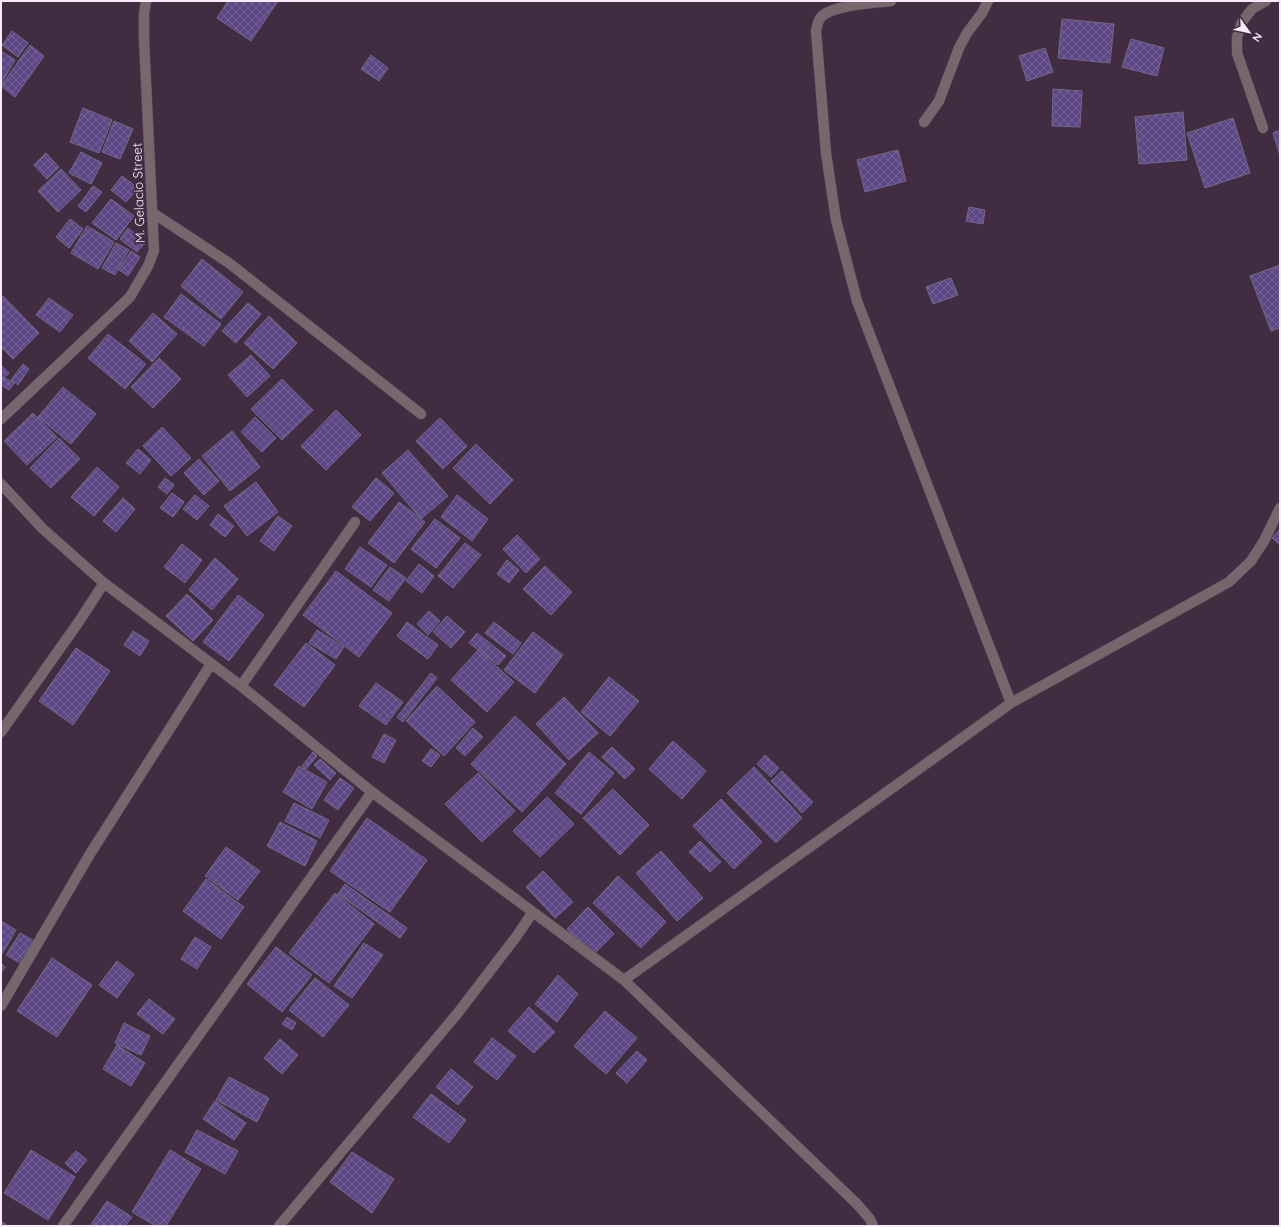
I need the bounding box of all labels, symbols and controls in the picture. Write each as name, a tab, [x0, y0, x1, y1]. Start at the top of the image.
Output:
north arrow	[1229, 12, 1269, 52]
text: N	[1249, 30, 1265, 45]
street label: M. Gelacio Street	[128, 143, 148, 243]

